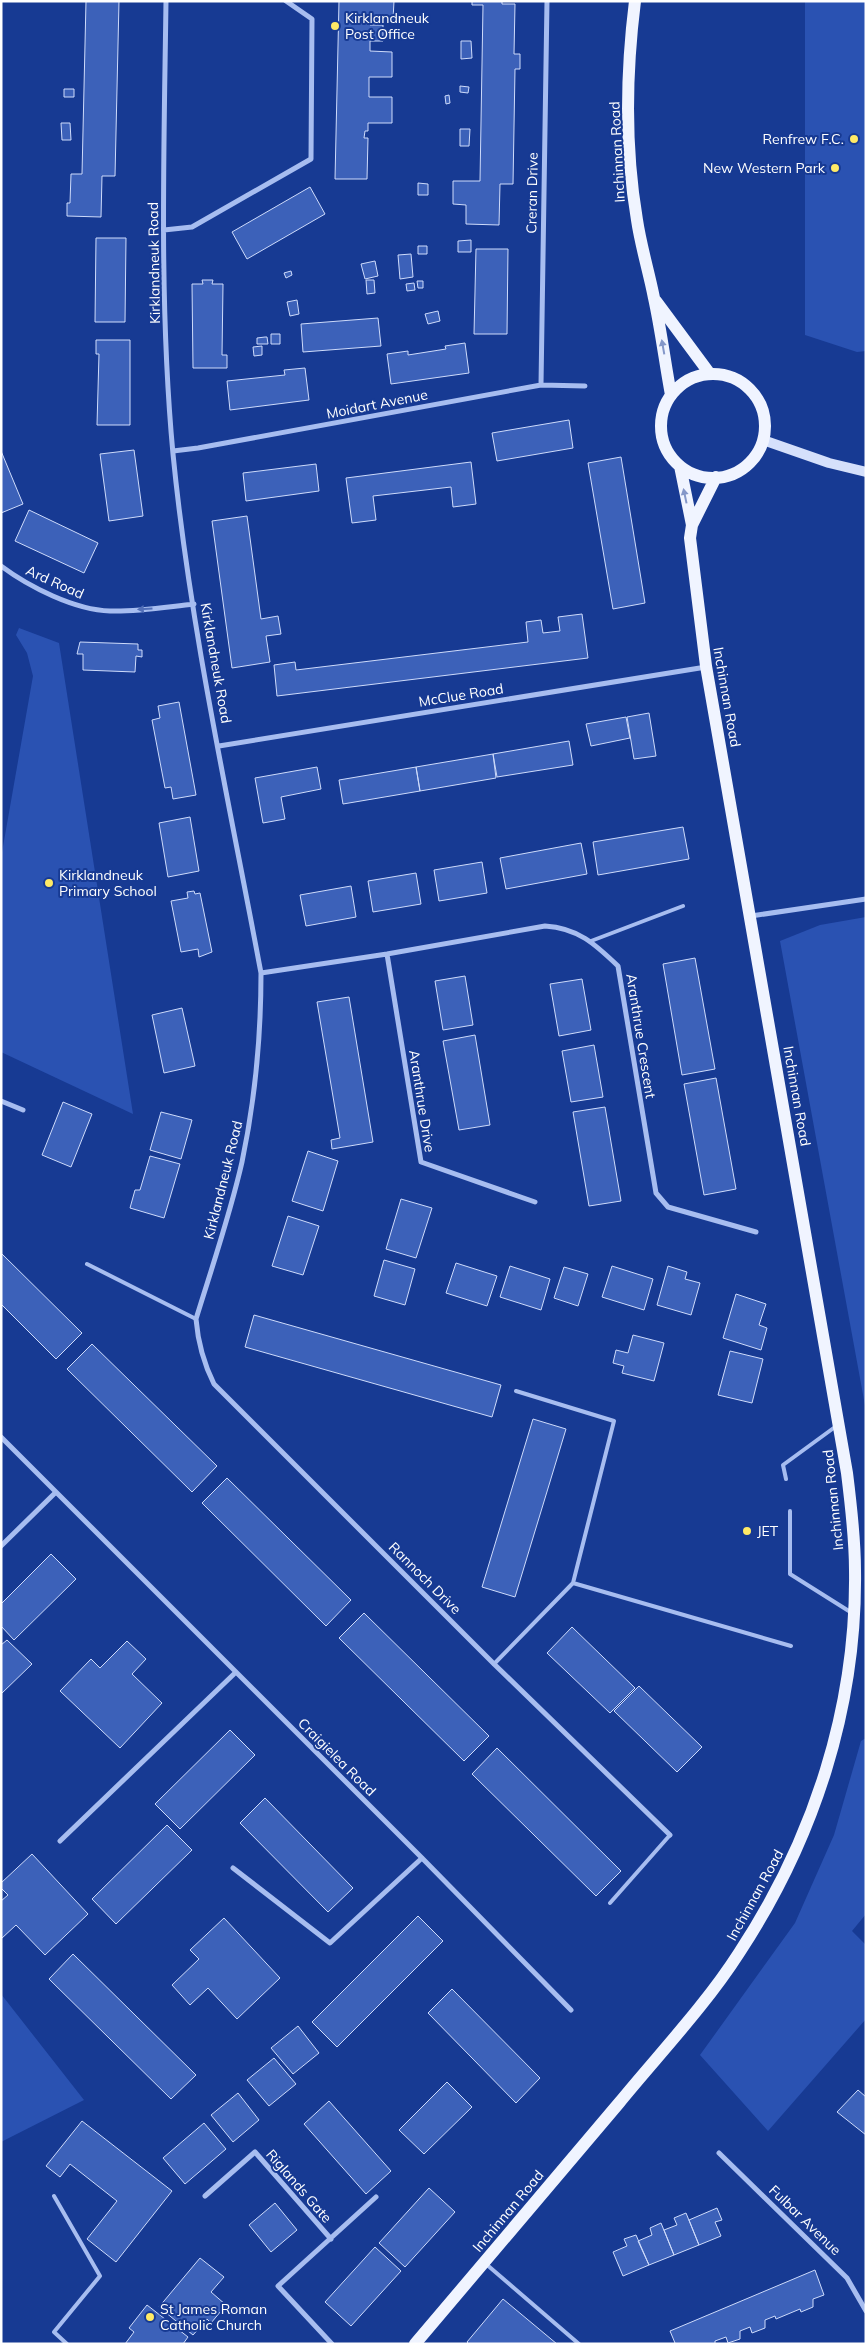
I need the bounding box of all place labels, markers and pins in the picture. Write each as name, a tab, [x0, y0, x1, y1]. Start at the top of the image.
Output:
place label: Kirklandneuk Post Office	[345, 9, 430, 43]
marker: Kirklandneuk Post Office	[329, 20, 341, 32]
place label: Renfrew F.C.	[763, 130, 844, 148]
marker: Renfrew F.C.	[848, 133, 860, 145]
place label: New Western Park	[703, 159, 826, 177]
marker: New Western Park	[829, 162, 841, 174]
place label: Kirklandneuk Primary School	[59, 866, 157, 900]
marker: Kirklandneuk Primary School	[43, 877, 55, 889]
place label: JET	[757, 1522, 779, 1540]
marker: JET	[741, 1525, 753, 1537]
place label: St James Roman Catholic Church	[160, 2300, 267, 2334]
marker: St James Roman Catholic Church	[144, 2311, 156, 2323]

